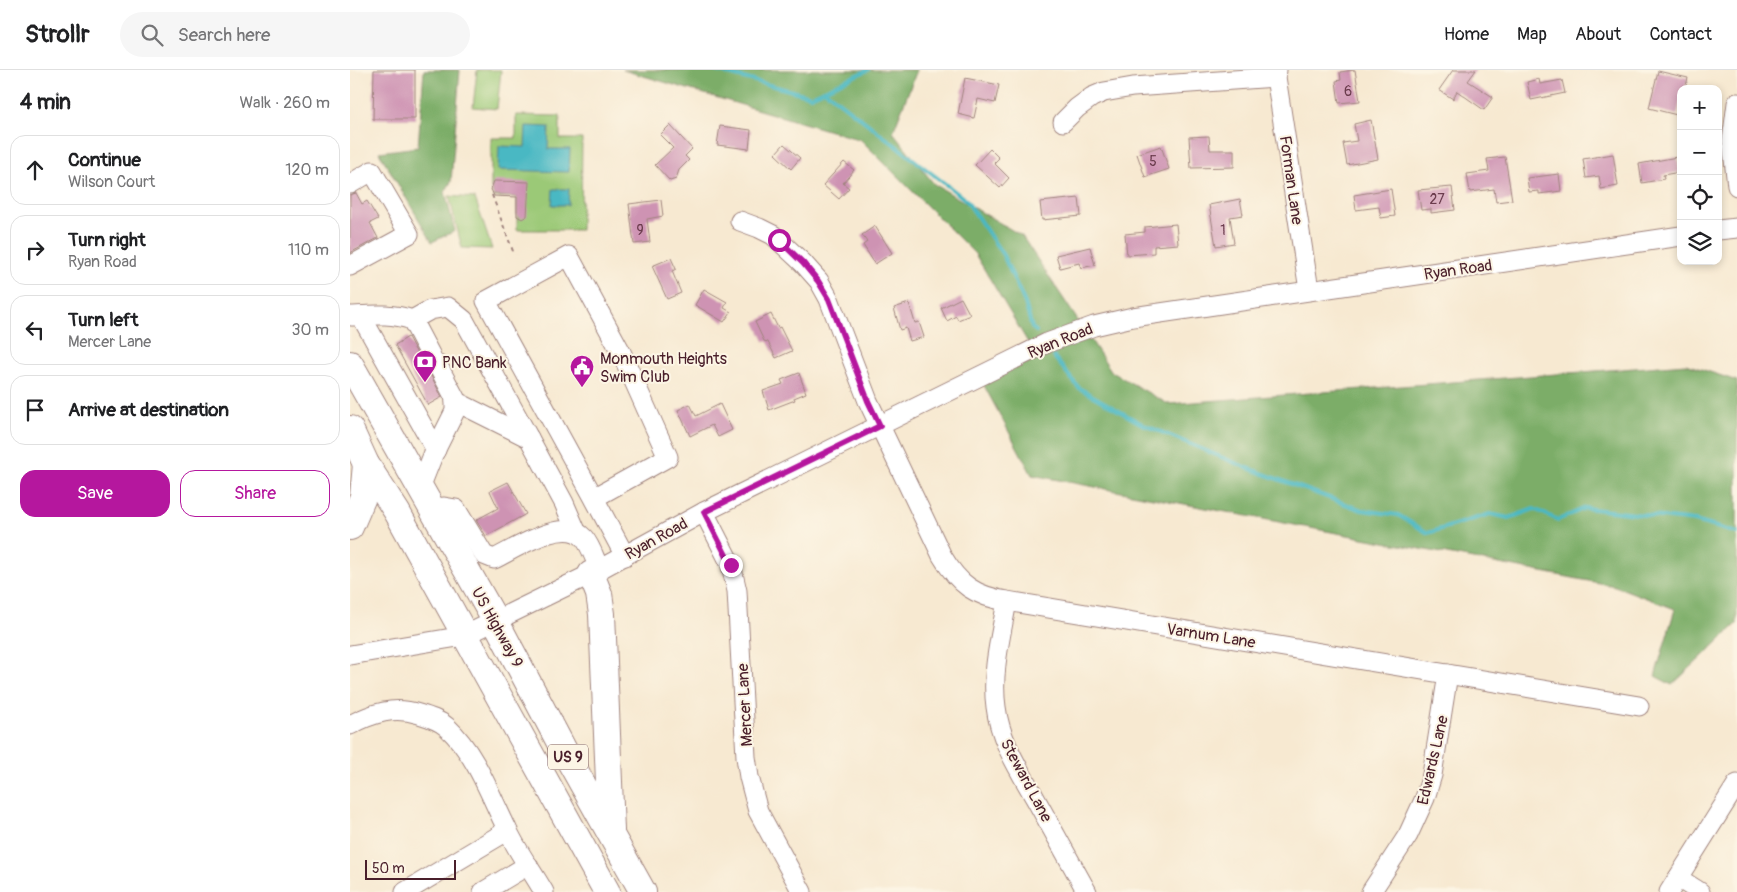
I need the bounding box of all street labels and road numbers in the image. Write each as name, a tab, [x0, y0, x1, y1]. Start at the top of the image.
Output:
street label: Forman Lane	[1275, 134, 1307, 226]
street label: Ryan Road	[1423, 255, 1494, 285]
street label: Ryan Road	[1025, 319, 1096, 363]
street label: Ryan Road	[622, 513, 691, 564]
street label: US Highway 9	[467, 584, 527, 671]
street label: Varnum Lane	[1165, 619, 1257, 653]
street label: Mercer Lane	[733, 663, 757, 747]
street label: Edwards Lane	[1413, 713, 1453, 807]
street label: Steward Lane	[996, 735, 1056, 826]
road number: US 9	[548, 744, 588, 770]

